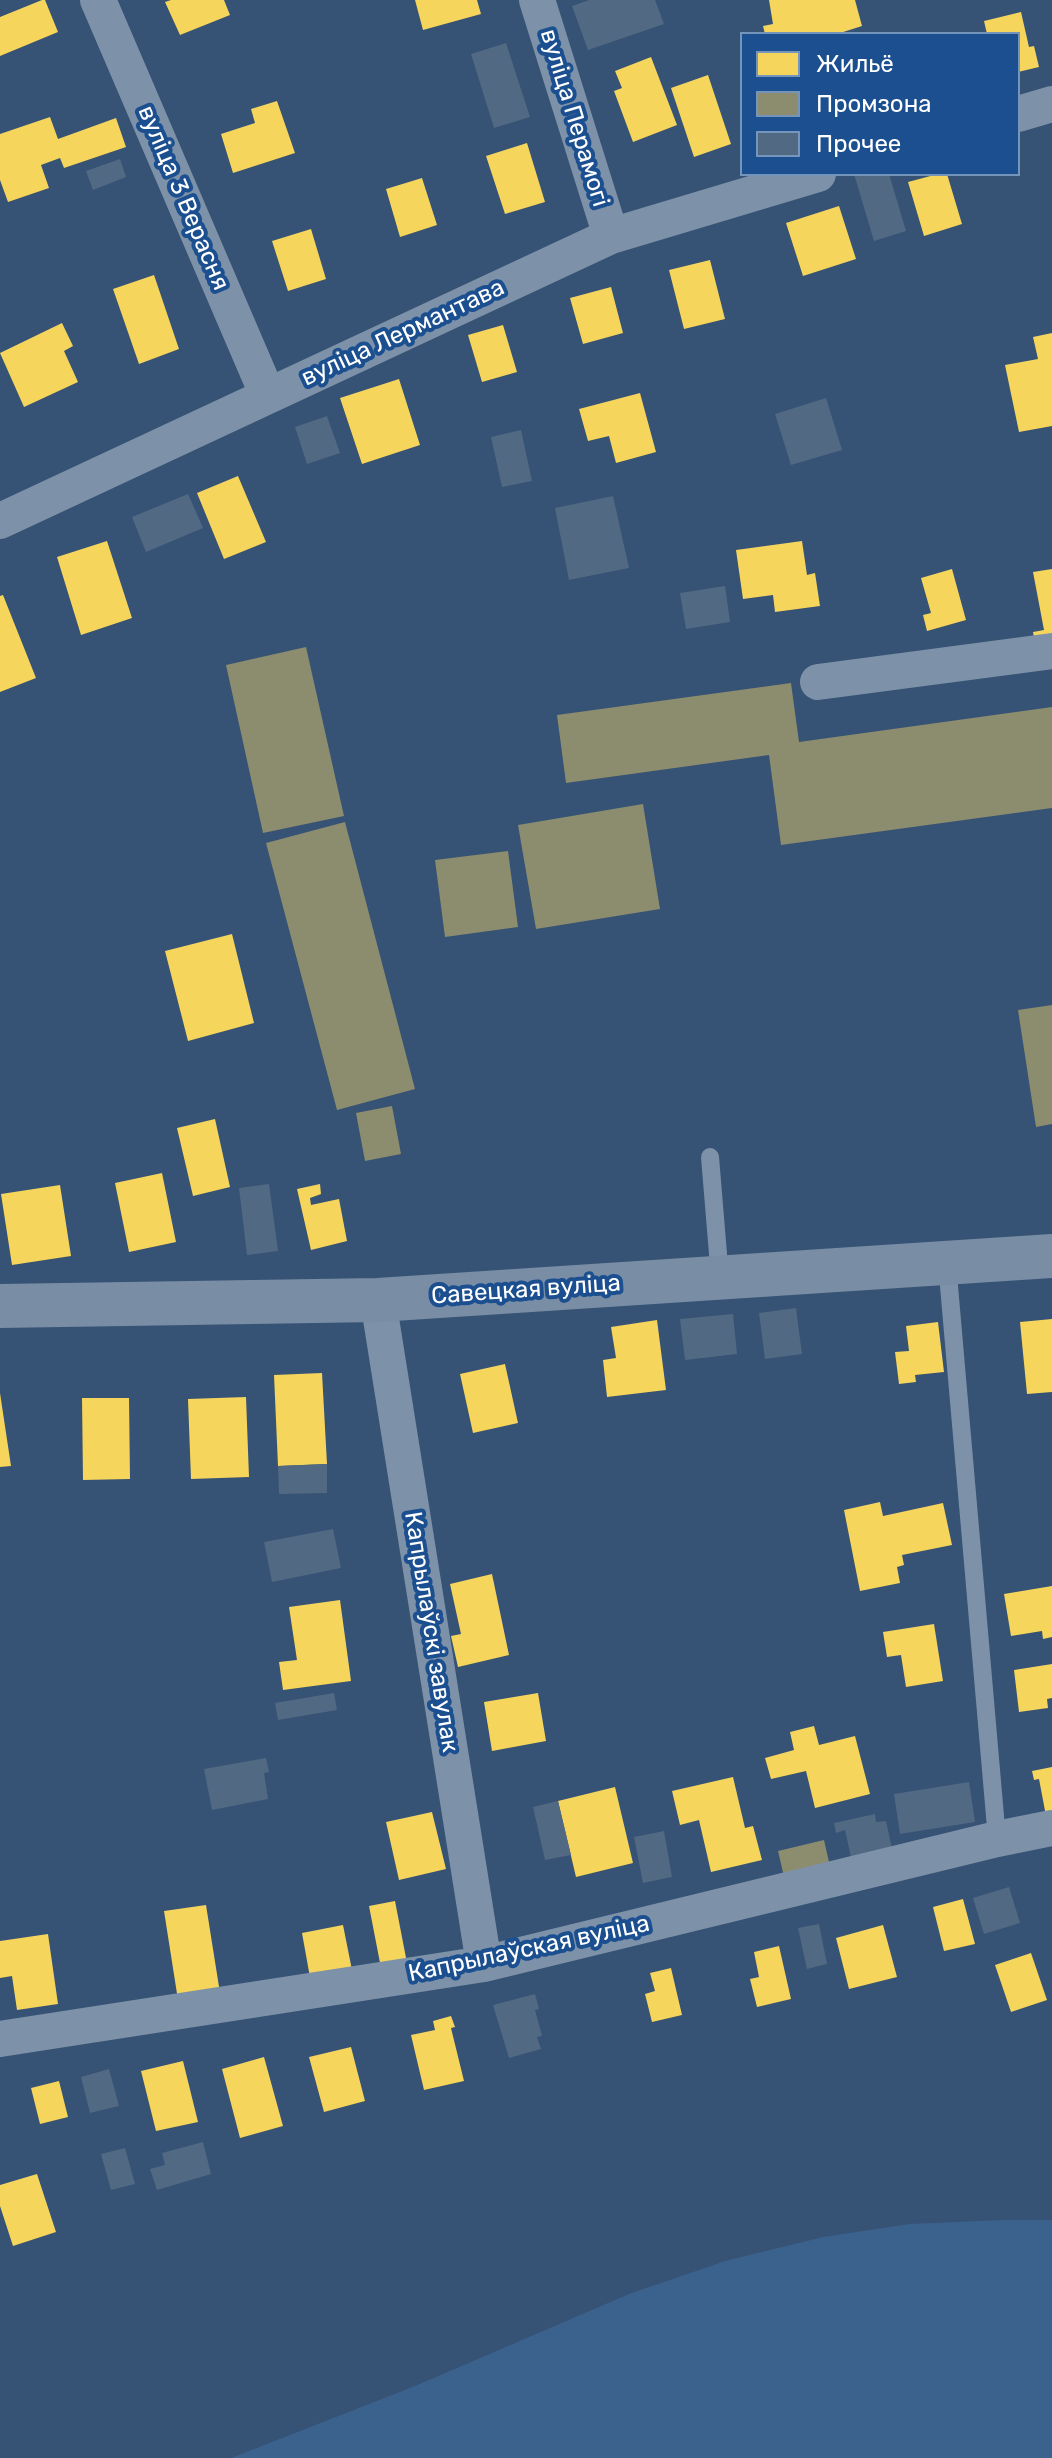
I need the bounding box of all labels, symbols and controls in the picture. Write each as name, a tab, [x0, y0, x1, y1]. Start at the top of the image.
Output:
street label: вуліца Перамогі	[533, 26, 615, 210]
legend	[740, 32, 1020, 176]
text: Жильё	[816, 50, 894, 78]
text: Промзона	[816, 90, 932, 118]
street label: вуліца 3 Верасня	[131, 101, 235, 295]
text: Прочее	[816, 130, 901, 158]
street label: вуліца Лермантава	[297, 273, 509, 393]
street label: Савецкая вуліца	[430, 1269, 622, 1311]
street label: Капрылаўскі завулак	[398, 1510, 464, 1754]
street label: Капрылаўская вуліца	[406, 1909, 652, 1989]

